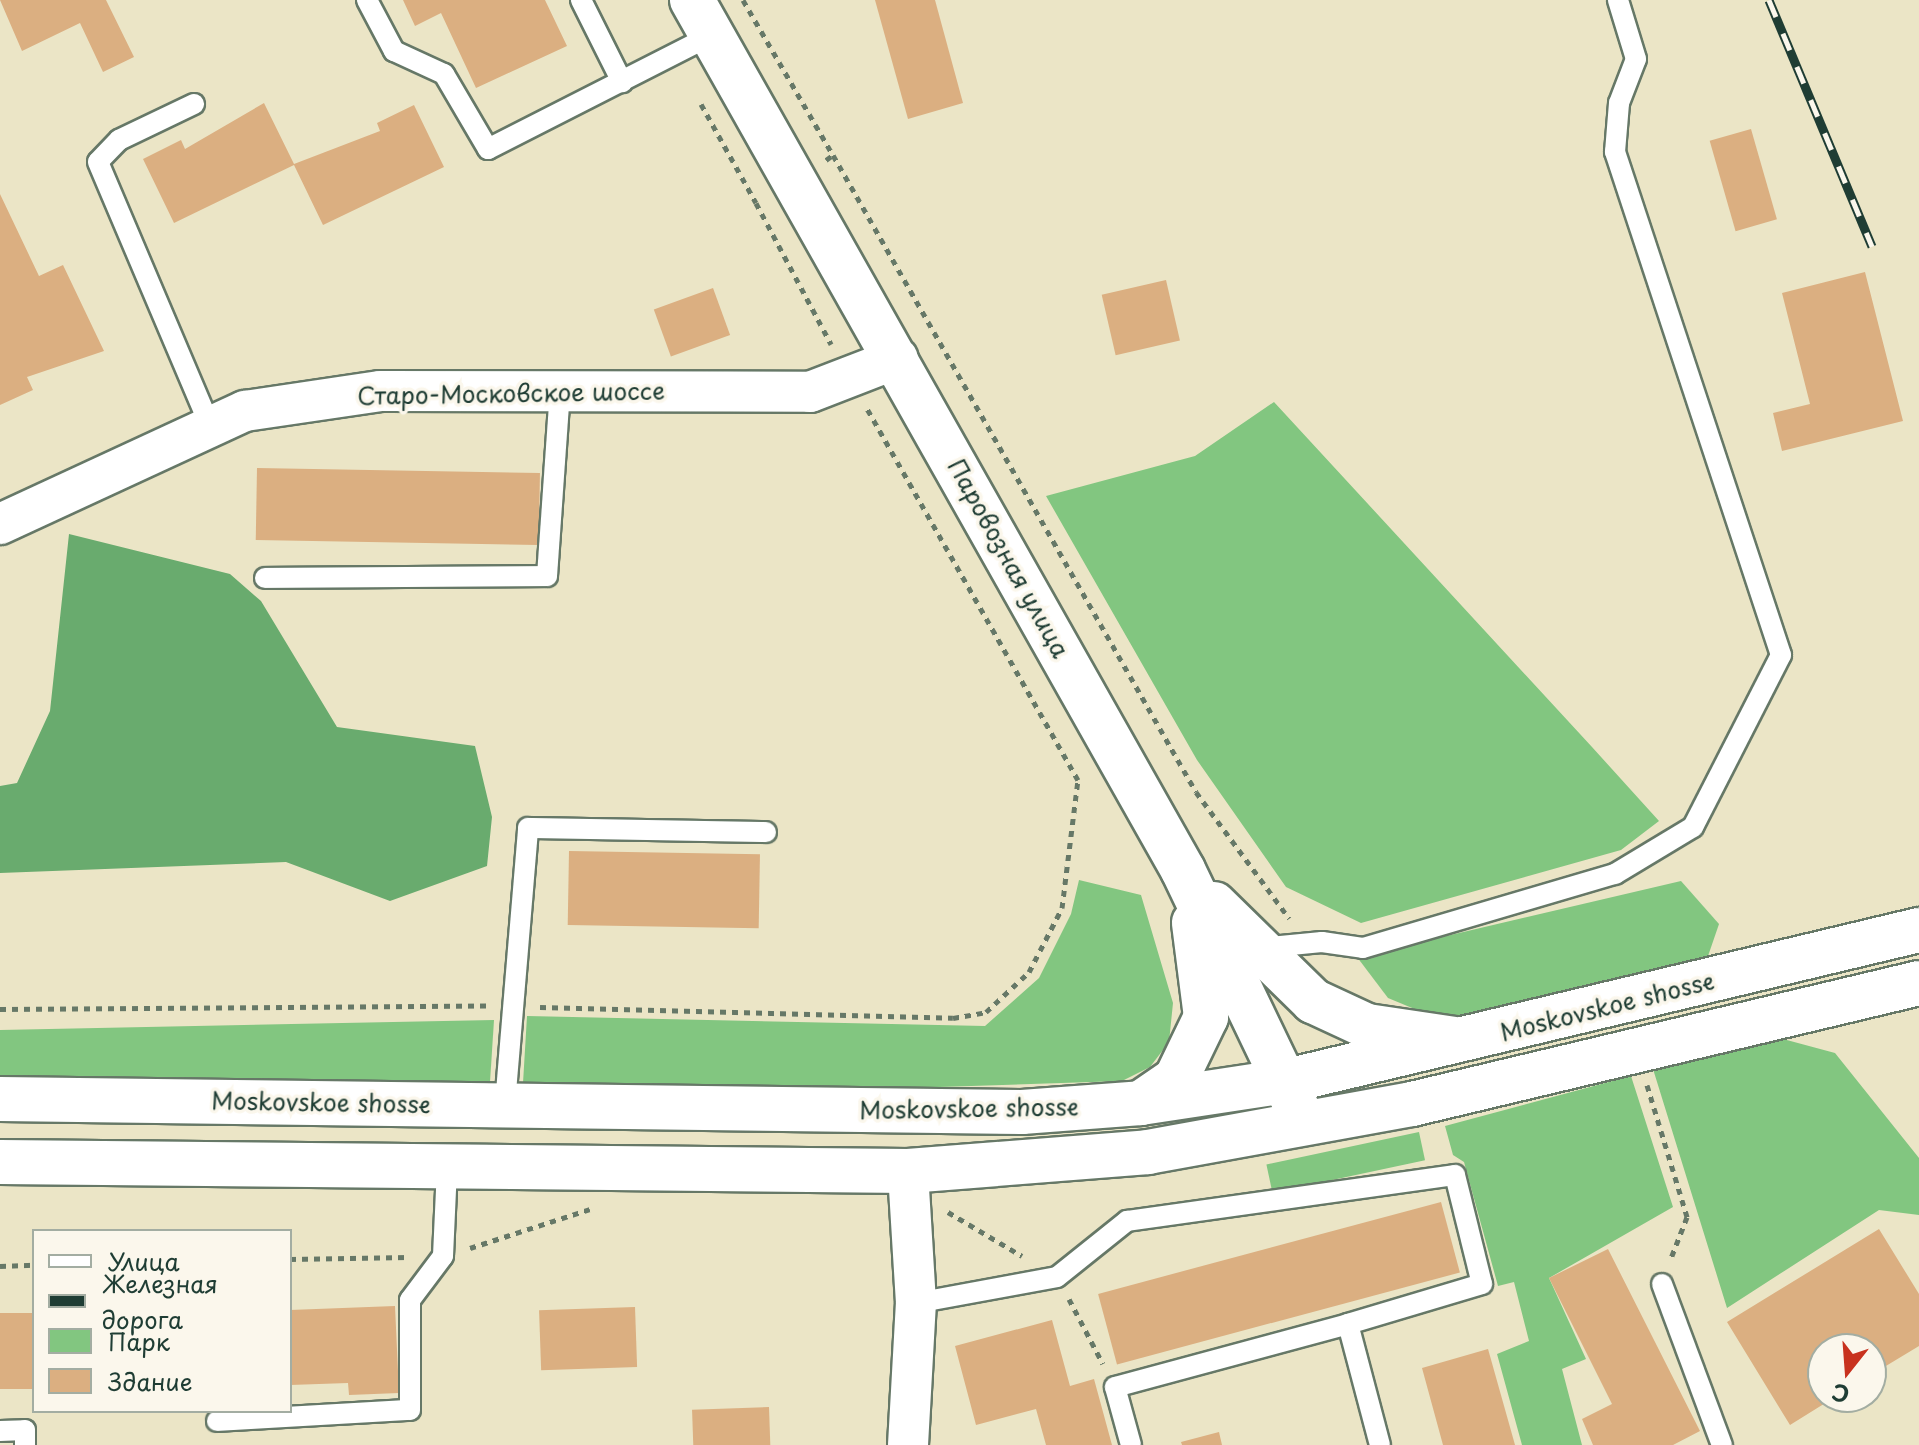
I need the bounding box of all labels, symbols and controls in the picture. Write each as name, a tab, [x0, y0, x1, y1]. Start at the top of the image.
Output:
street label: Старо-Московское шоссе	[357, 376, 665, 410]
street label: Паровозная улица	[942, 453, 1076, 663]
street label: Moskovskoe shosse	[1497, 966, 1717, 1046]
street label: Moskovskoe shosse	[211, 1086, 431, 1118]
street label: Moskovskoe shosse	[859, 1092, 1079, 1124]
legend	[32, 1229, 292, 1413]
text: Улица	[108, 1243, 180, 1279]
text: Железная дорога	[102, 1265, 218, 1337]
text: Парк	[108, 1323, 170, 1359]
north arrow	[1807, 1333, 1887, 1413]
text: Здание	[108, 1363, 193, 1399]
text: С	[1828, 1376, 1853, 1413]

